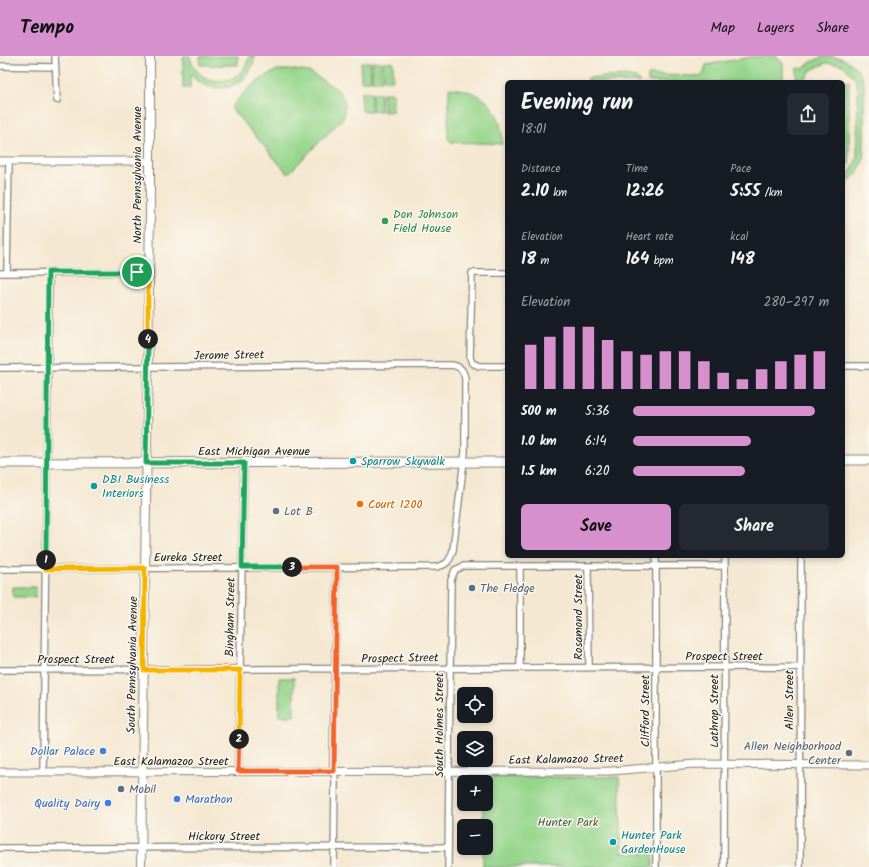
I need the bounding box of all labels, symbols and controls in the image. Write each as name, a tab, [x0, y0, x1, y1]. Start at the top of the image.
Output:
text: Tempo	[20, 13, 74, 43]
text: Map	[711, 17, 735, 39]
text: Layers	[757, 17, 795, 39]
text: Share	[817, 17, 849, 39]
text: Evening run	[521, 86, 633, 121]
button: share	[787, 93, 829, 135]
street label: North Pennsylvania Avenue	[128, 106, 147, 244]
text: 18:01	[521, 119, 547, 140]
text: Distance	[521, 160, 561, 178]
text: Time	[626, 160, 648, 178]
text: Pace	[730, 160, 751, 178]
text: 2.10	[521, 178, 549, 205]
text: 12:26	[626, 178, 664, 205]
text: 5:55	[730, 178, 760, 205]
text: km	[549, 184, 567, 202]
text: /km	[760, 184, 783, 202]
place label: Don Johnson Field House	[393, 205, 458, 238]
marker: Don Johnson Field House	[380, 216, 390, 226]
text: Elevation	[521, 228, 563, 246]
text: Heart rate	[626, 228, 673, 246]
text: kcal	[730, 228, 748, 246]
text: 18	[521, 246, 536, 273]
text: 164	[626, 246, 649, 273]
text: 148	[730, 246, 755, 273]
text: m	[536, 252, 549, 270]
text: bpm	[649, 252, 673, 270]
pin	[120, 255, 154, 289]
icon: arrive	[126, 261, 148, 283]
text: Elevation	[521, 292, 570, 313]
text: 280–297 m	[764, 292, 829, 313]
pin: 4	[138, 329, 158, 349]
text: 4	[145, 330, 151, 348]
street label: Jerome Street	[194, 345, 265, 366]
text: 500 m	[521, 401, 557, 422]
text: 5:36	[585, 401, 610, 422]
text: 1.0 km	[521, 431, 557, 452]
text: 6:14	[585, 431, 607, 452]
street label: East Michigan Avenue	[198, 442, 311, 461]
place label: Sparrow Skywalk	[361, 452, 445, 471]
marker: Sparrow Skywalk	[348, 456, 358, 466]
text: 1.5 km	[521, 461, 557, 482]
text: 6:20	[585, 461, 609, 482]
place label: DBI Business Interiors	[102, 470, 169, 503]
marker: DBI Business Interiors	[89, 481, 99, 491]
place label: Court 1200	[368, 495, 423, 514]
marker: Court 1200	[355, 499, 365, 509]
place label: Lot B	[284, 502, 313, 521]
button: Save	[521, 504, 671, 550]
button: Share	[679, 504, 829, 550]
marker: Lot B	[271, 506, 281, 516]
street label: Eureka Street	[154, 548, 223, 567]
pin: 1	[36, 550, 56, 570]
text: 1	[44, 551, 48, 569]
pin: 3	[282, 557, 302, 577]
text: 3	[289, 558, 295, 576]
street label: Rosamond Street	[569, 574, 588, 660]
street label: Bingham Street	[220, 577, 241, 657]
place label: The Fledge	[480, 579, 535, 598]
marker: The Fledge	[467, 583, 477, 593]
street label: South Pennsylvania Avenue	[122, 595, 143, 734]
street label: Prospect Street	[685, 647, 763, 666]
street label: Prospect Street	[361, 648, 439, 669]
street label: Prospect Street	[37, 650, 115, 669]
street label: Allen Street	[780, 670, 799, 730]
street label: South Holmes Street	[430, 672, 449, 778]
street label: Clifford Street	[636, 674, 655, 747]
street label: Lathrop Street	[705, 674, 724, 748]
map controls	[457, 687, 493, 855]
button: locate	[457, 687, 493, 723]
pin: 2	[229, 729, 249, 749]
text: 2	[236, 730, 242, 748]
button: layers	[457, 731, 493, 767]
place label: Allen Neighborhood Center	[744, 737, 842, 770]
place label: Dollar Palace	[30, 742, 96, 761]
marker: Dollar Palace	[98, 746, 108, 756]
marker: Allen Neighborhood Center	[844, 748, 854, 758]
street label: East Kalamazoo Street	[508, 749, 624, 770]
street label: East Kalamazoo Street	[113, 752, 229, 771]
button: +	[457, 775, 493, 811]
place label: Mobil	[129, 780, 156, 799]
marker: Mobil	[116, 784, 126, 794]
place label: Marathon	[185, 790, 233, 809]
place label: Quality Dairy	[34, 794, 100, 813]
marker: Marathon	[172, 794, 182, 804]
marker: Quality Dairy	[103, 798, 113, 808]
park label: Hunter Park	[538, 813, 599, 832]
button: −	[457, 819, 493, 855]
place label: Hunter Park GardenHouse	[621, 826, 686, 859]
street label: Hickory Street	[188, 827, 260, 846]
marker: Hunter Park GardenHouse	[608, 837, 618, 847]

